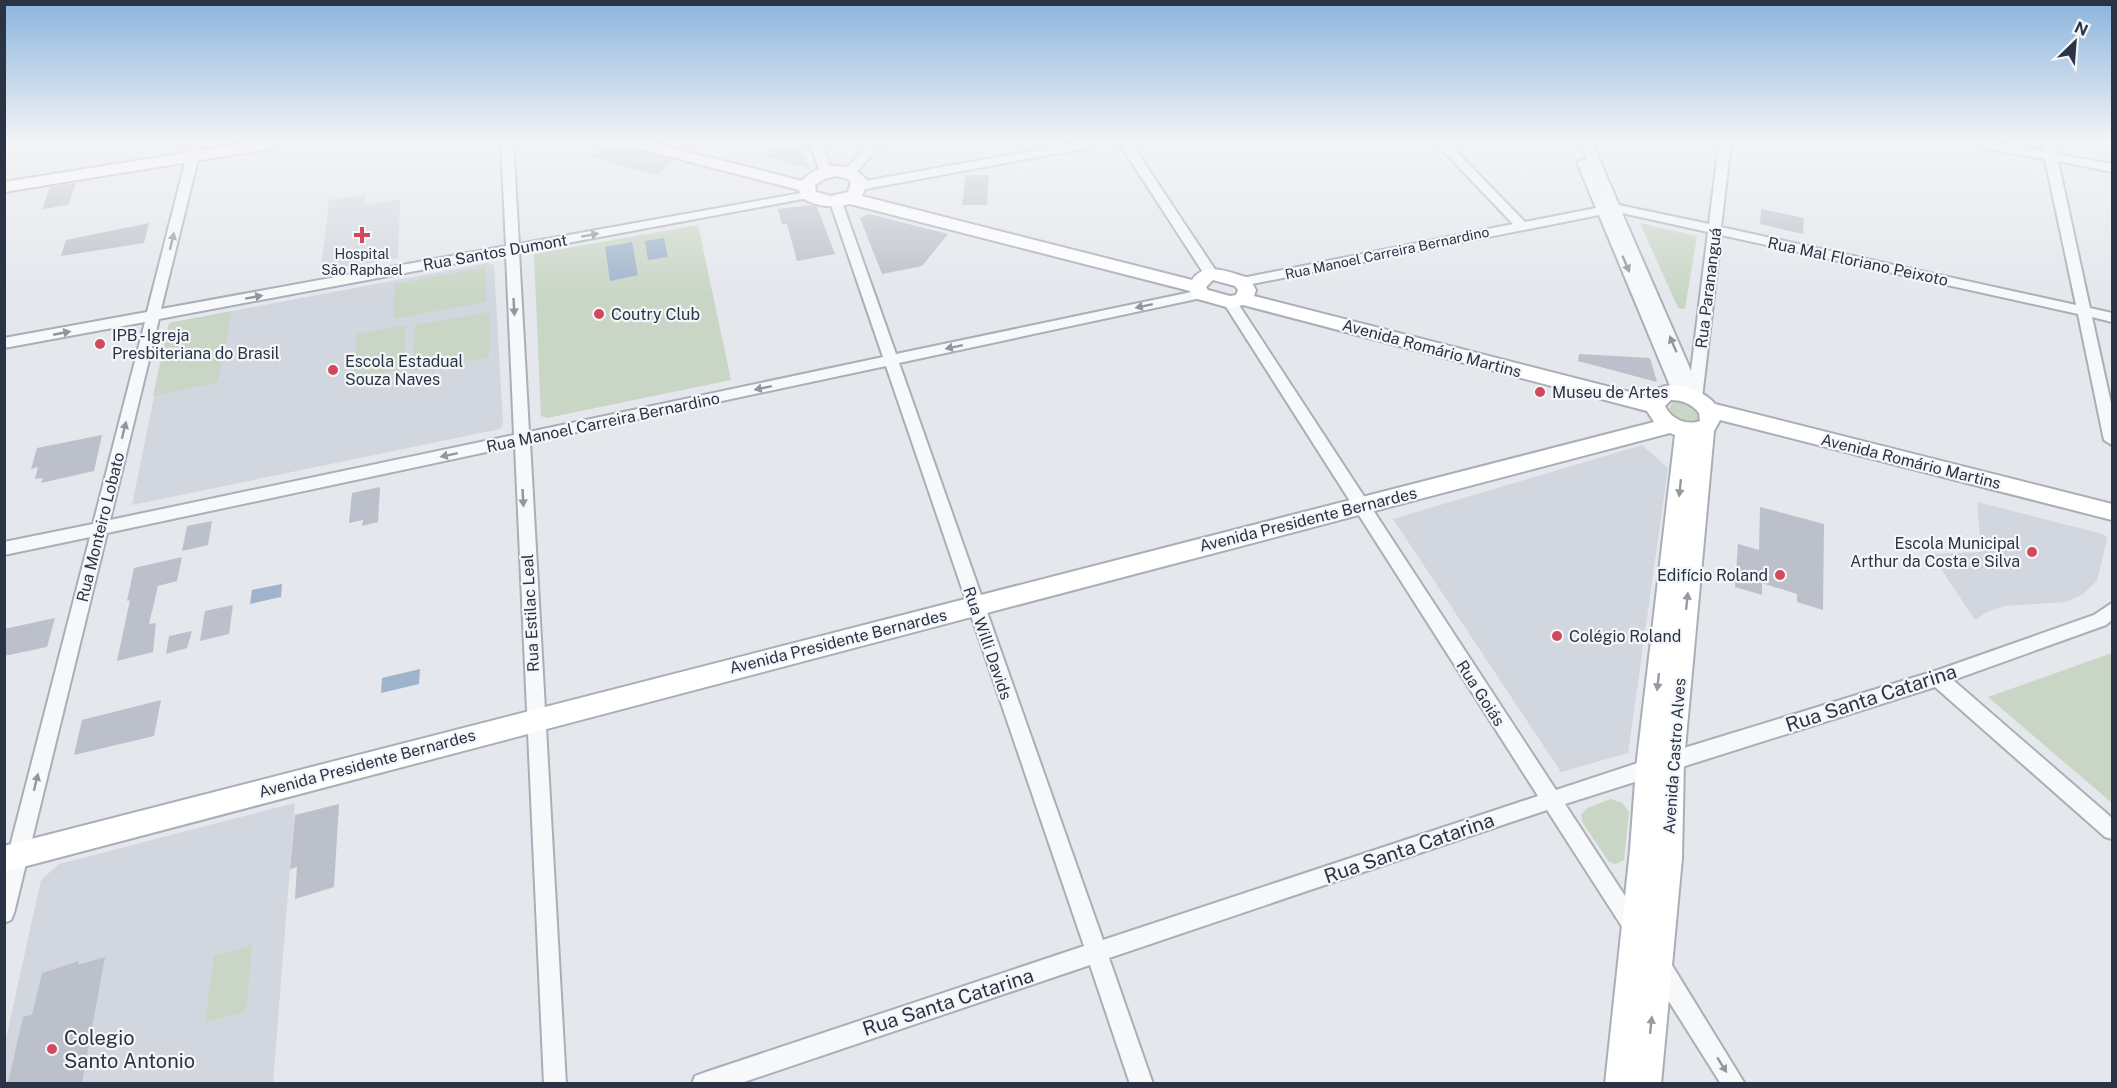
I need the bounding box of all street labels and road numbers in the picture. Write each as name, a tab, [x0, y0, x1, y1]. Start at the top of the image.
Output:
street label: Rua Manoel Carreira Bernardino	[1283, 224, 1491, 282]
street label: Rua Parananguá	[1692, 227, 1725, 350]
street label: Rua Santos Dumont	[421, 230, 569, 275]
street label: Rua Mal Floriano Peixoto	[1766, 233, 1950, 290]
street label: Avenida Romário Martins	[1340, 315, 1524, 382]
street label: Rua Manoel Carreira Bernardino	[485, 388, 721, 457]
street label: Avenida Romário Martins	[1819, 430, 2003, 493]
street label: Rua Monteiro Lobato	[73, 450, 128, 604]
street label: Avenida Presidente Bernardes	[1197, 483, 1419, 556]
street label: Rua Estilac Leal	[518, 553, 543, 673]
street label: Rua Willi Davids	[959, 584, 1016, 702]
street label: Avenida Presidente Bernardes	[727, 605, 949, 678]
street label: Rua Goiás	[1452, 657, 1509, 730]
street label: Rua Santa Catarina	[1782, 659, 1960, 737]
street label: Avenida Castro Alves	[1660, 677, 1689, 835]
street label: Avenida Presidente Bernardes	[257, 725, 478, 802]
street label: Rua Santa Catarina	[1321, 808, 1497, 888]
street label: Rua Santa Catarina	[859, 963, 1037, 1041]

